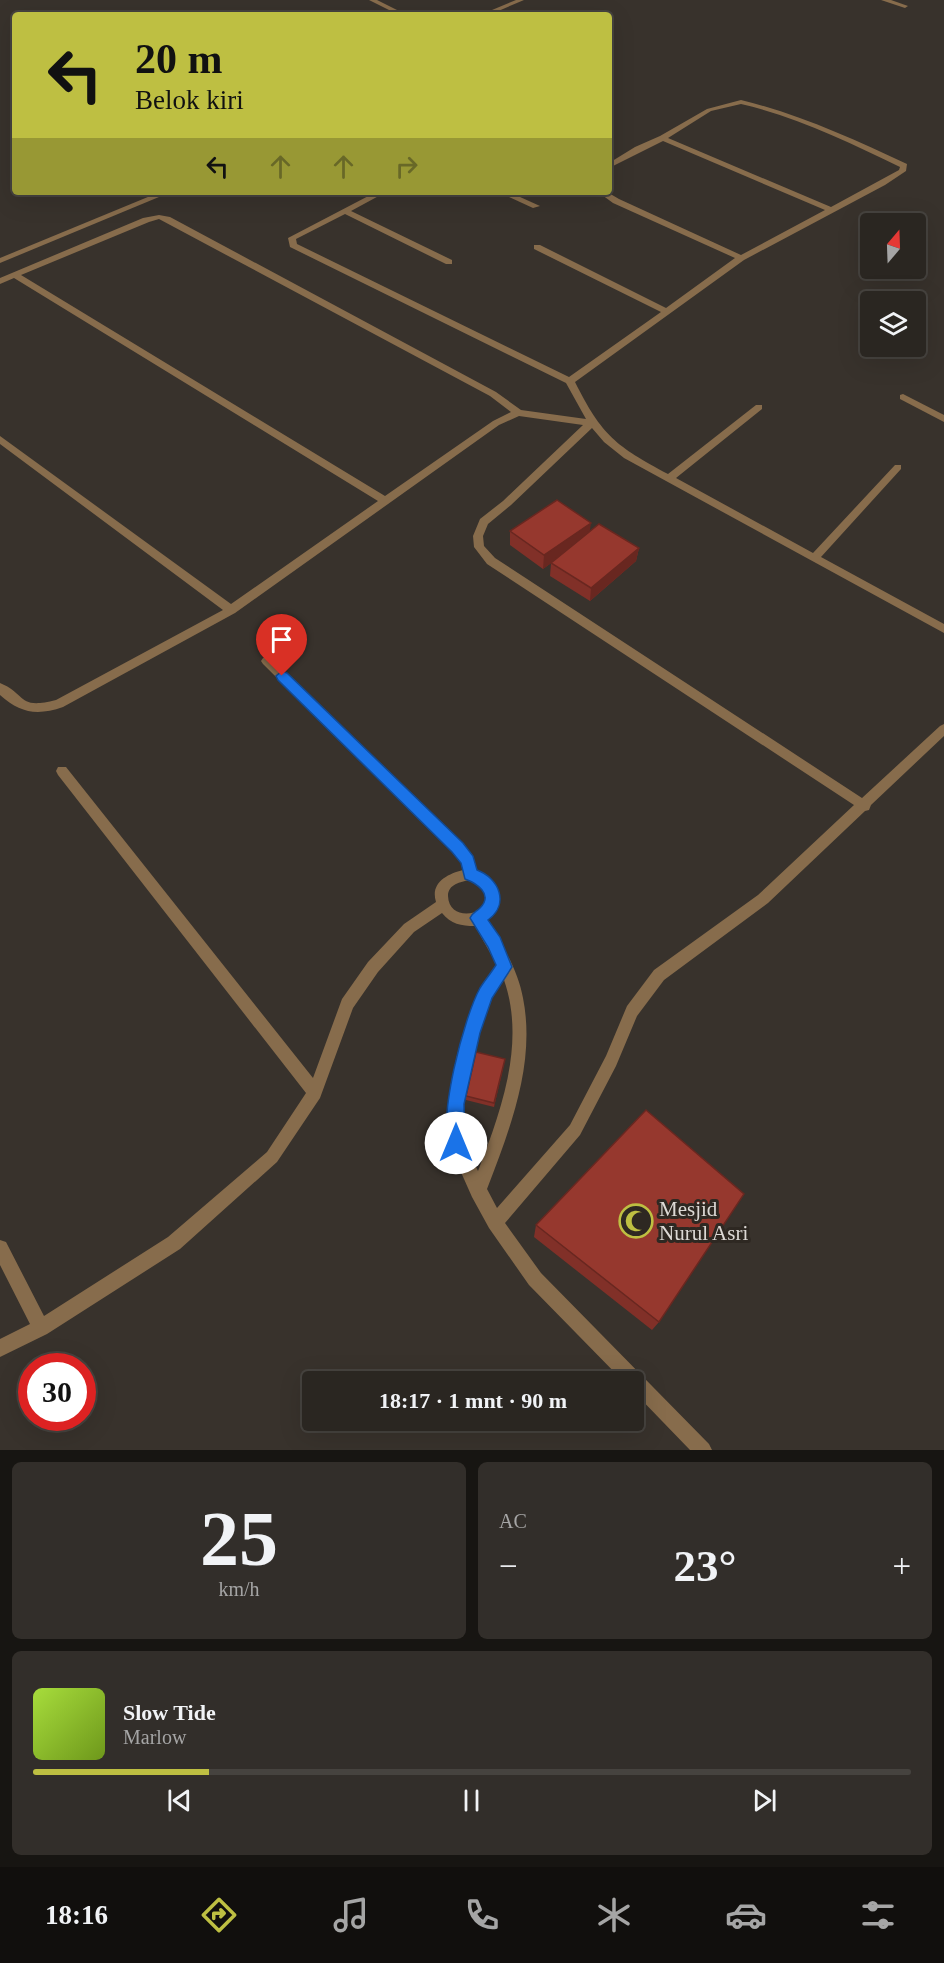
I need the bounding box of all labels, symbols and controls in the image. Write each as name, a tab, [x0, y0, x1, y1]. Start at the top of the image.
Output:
icon: left	[36, 36, 114, 114]
text: 20 m	[135, 36, 223, 82]
text: Belok kiri	[135, 85, 244, 115]
icon: left	[201, 150, 234, 183]
icon: ahead	[264, 150, 297, 183]
icon: ahead	[327, 150, 360, 183]
icon: right	[390, 150, 423, 183]
north arrow	[860, 213, 926, 279]
map controls	[860, 213, 926, 357]
button: layers	[860, 291, 926, 357]
pin	[256, 614, 307, 676]
icon: arrive	[265, 623, 298, 656]
position arrow	[424, 1111, 488, 1175]
place label: Mesjid Nurul Asri	[659, 1197, 748, 1245]
mosque icon: Mesjid Nurul Asri	[618, 1203, 654, 1239]
speed limit sign: 30	[18, 1353, 96, 1431]
text: 18:17 · 1 mnt · 90 m	[379, 1388, 567, 1413]
text: 25	[200, 1495, 278, 1582]
text: AC	[499, 1510, 527, 1532]
text: 23°	[674, 1541, 737, 1591]
text: −	[499, 1548, 518, 1584]
text: +	[892, 1548, 911, 1584]
text: km/h	[218, 1578, 260, 1600]
text: Slow Tide	[123, 1700, 216, 1725]
text: Marlow	[123, 1726, 186, 1748]
icon: previous	[163, 1784, 196, 1817]
icon: pause	[455, 1784, 488, 1817]
icon: next	[748, 1784, 781, 1817]
icon: directions	[198, 1894, 240, 1936]
icon: music	[330, 1894, 372, 1936]
icon: phone	[461, 1894, 503, 1936]
icon: climate	[593, 1894, 635, 1936]
icon: car	[725, 1894, 767, 1936]
icon: filters	[857, 1894, 899, 1936]
text: 18:16	[45, 1900, 108, 1930]

